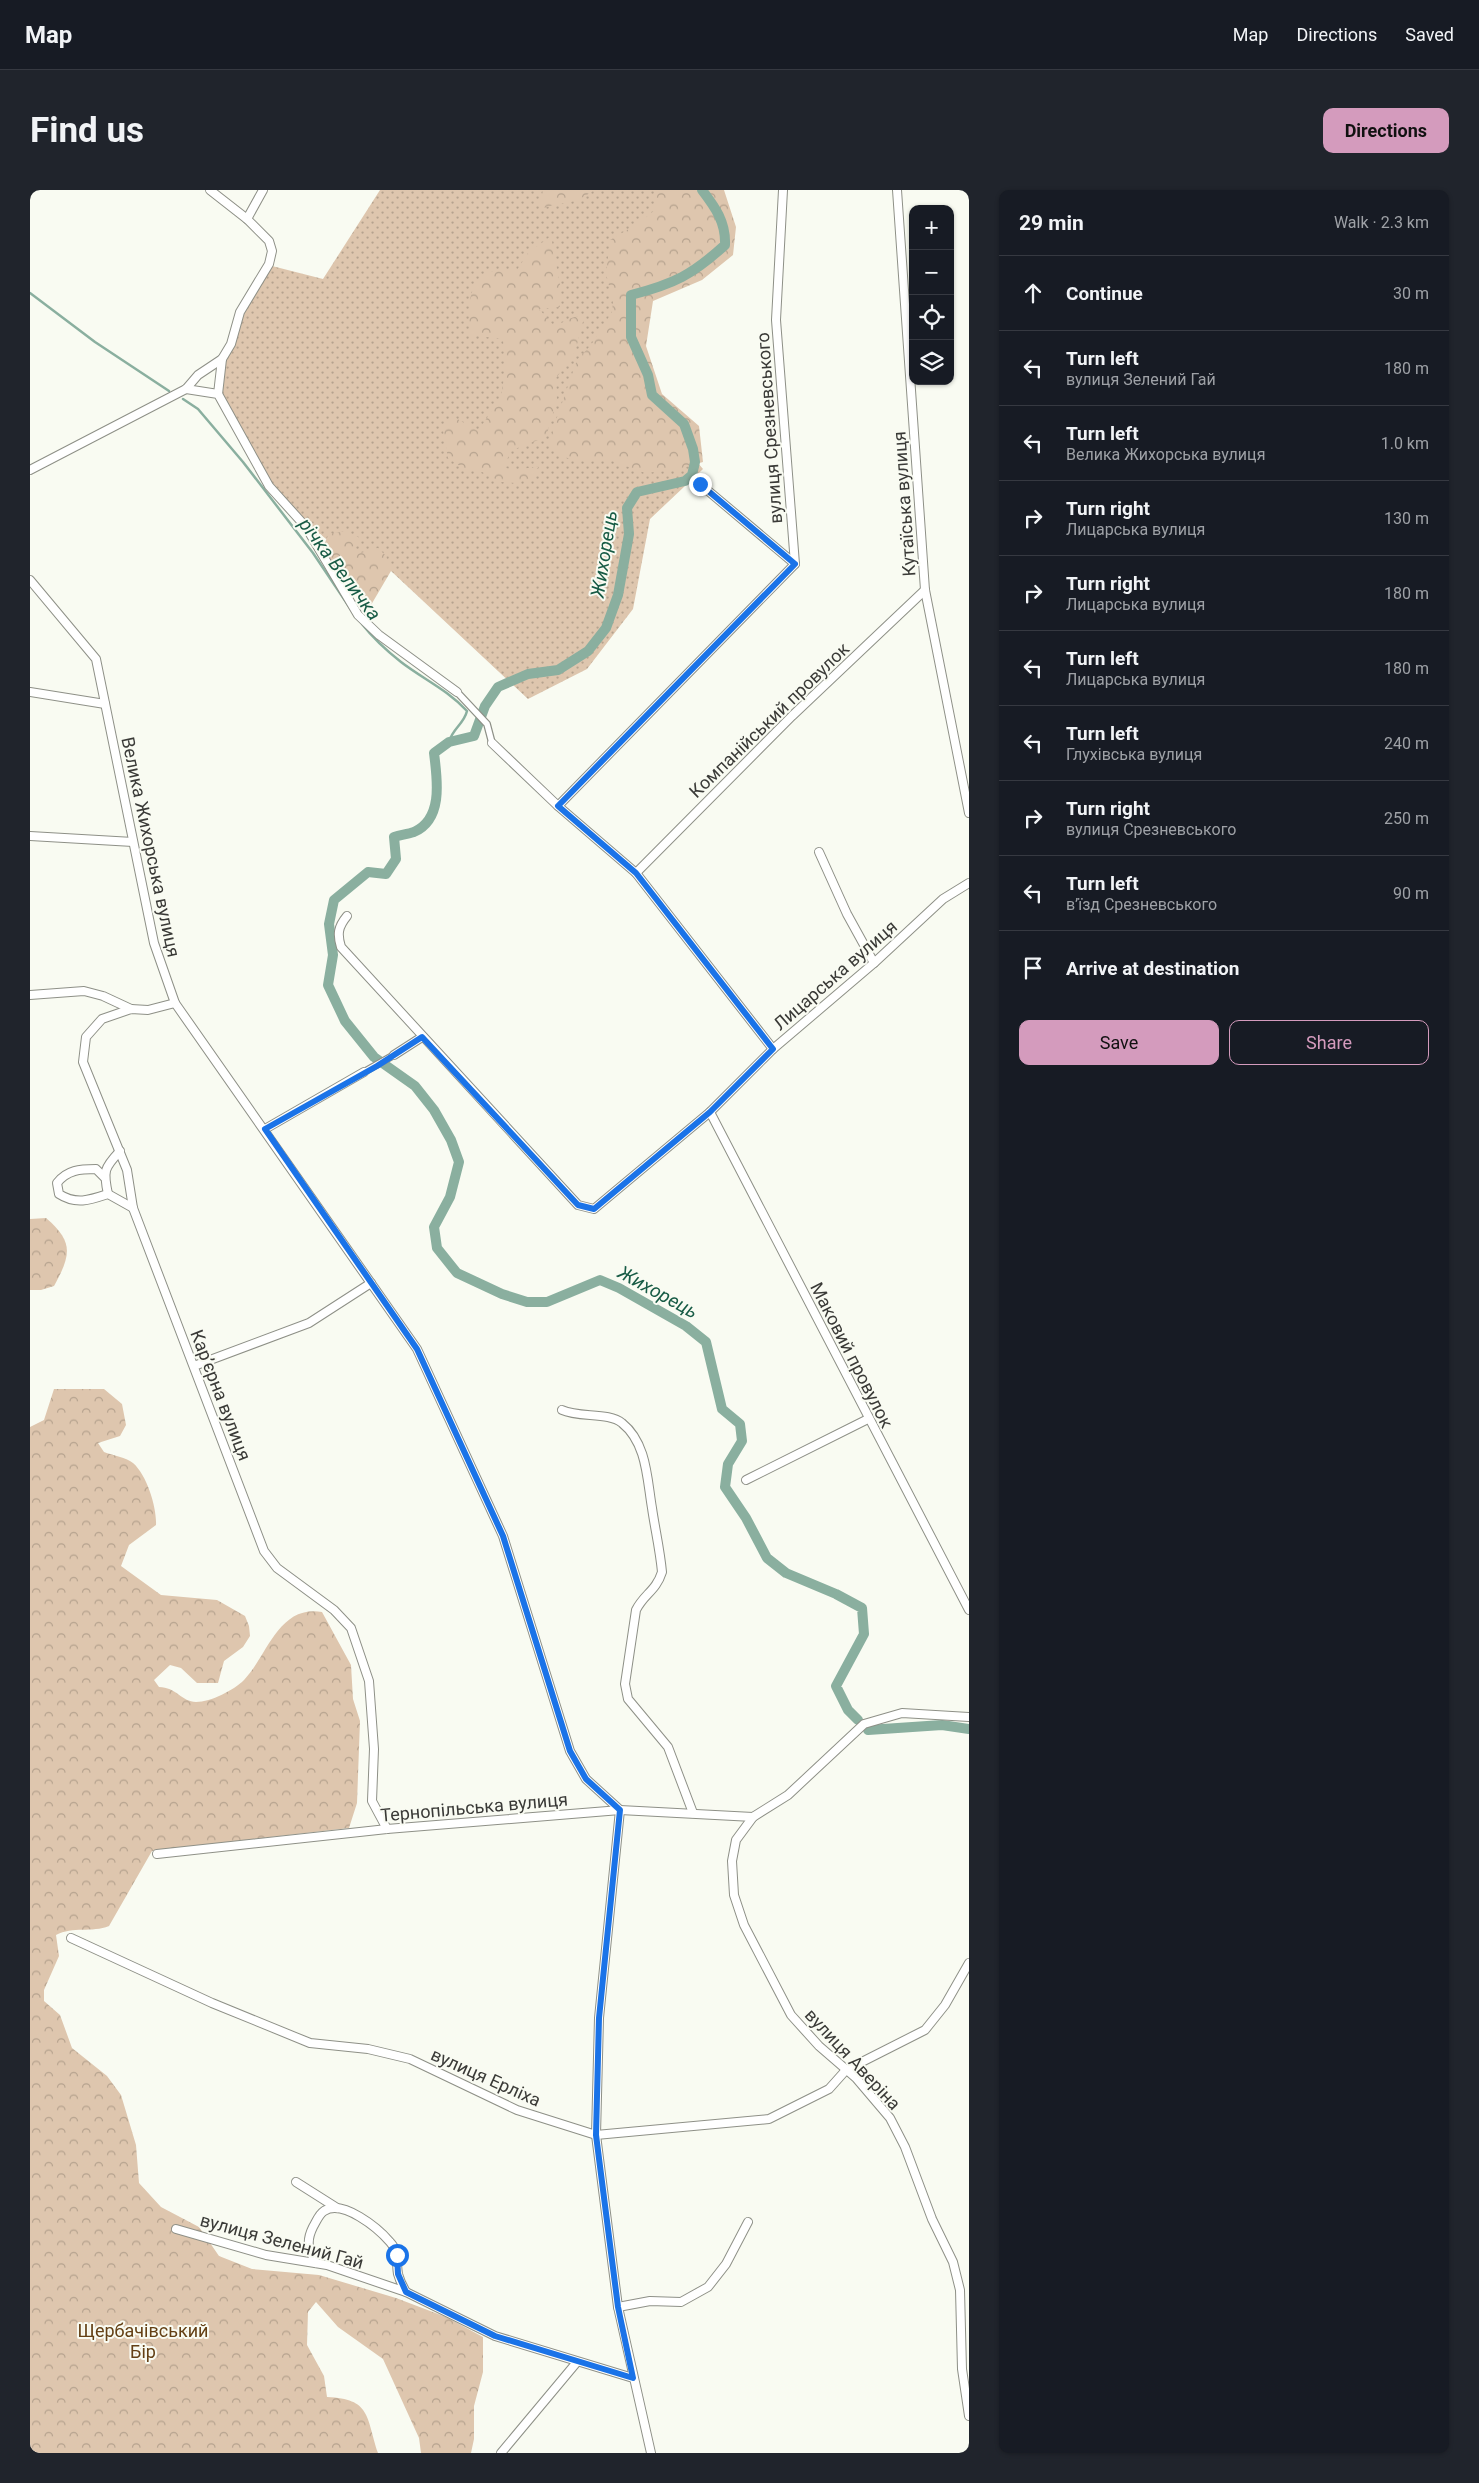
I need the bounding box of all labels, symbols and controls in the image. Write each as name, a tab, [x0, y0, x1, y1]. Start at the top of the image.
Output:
text: Map	[25, 21, 72, 49]
text: Map	[1233, 24, 1268, 45]
text: Directions	[1296, 24, 1377, 45]
text: Saved	[1405, 24, 1454, 45]
button: Directions	[1323, 108, 1449, 153]
text: Find us	[30, 110, 144, 151]
map controls	[909, 205, 954, 385]
button: +	[909, 205, 954, 250]
text: 29 min	[1019, 211, 1084, 235]
text: Walk · 2.3 km	[1334, 213, 1429, 232]
button: −	[909, 250, 954, 295]
icon: ahead	[1019, 279, 1047, 307]
text: Continue	[1066, 282, 1143, 305]
text: 30 m	[1393, 284, 1429, 303]
button: locate	[909, 295, 954, 340]
street label: вулиця Срезневського	[752, 332, 786, 524]
button: layers	[909, 340, 954, 385]
text: Turn left	[1066, 347, 1139, 370]
icon: left	[1019, 354, 1047, 382]
text: 180 m	[1384, 359, 1429, 378]
text: вулиця Зелений Гай	[1066, 370, 1216, 389]
text: Turn left	[1066, 422, 1139, 445]
icon: left	[1019, 429, 1047, 457]
street label: Кутаїська вулиця	[888, 431, 920, 577]
text: 1.0 km	[1381, 434, 1429, 453]
text: Велика Жихорська вулиця	[1066, 445, 1265, 464]
route end	[689, 473, 712, 496]
text: Turn right	[1066, 497, 1150, 520]
icon: right	[1019, 504, 1047, 532]
water label: Жихорець	[586, 509, 622, 600]
text: 130 m	[1384, 509, 1429, 528]
water label: річка Величка	[293, 513, 386, 625]
text: Лицарська вулиця	[1066, 520, 1205, 539]
text: Turn right	[1066, 572, 1150, 595]
icon: right	[1019, 579, 1047, 607]
text: 180 m	[1384, 584, 1429, 603]
text: Лицарська вулиця	[1066, 595, 1205, 614]
street label: Компанійський провулок	[685, 638, 853, 802]
text: Turn left	[1066, 647, 1139, 670]
icon: left	[1019, 654, 1047, 682]
text: 180 m	[1384, 659, 1429, 678]
text: Лицарська вулиця	[1066, 670, 1205, 689]
text: Turn left	[1066, 722, 1139, 745]
icon: left	[1019, 729, 1047, 757]
text: 240 m	[1384, 734, 1429, 753]
street label: Велика Жихорська вулиця	[117, 735, 185, 959]
text: Глухівська вулиця	[1066, 745, 1202, 764]
text: Turn right	[1066, 797, 1150, 820]
icon: right	[1019, 804, 1047, 832]
text: 250 m	[1384, 809, 1429, 828]
text: вулиця Срезневського	[1066, 820, 1236, 839]
text: Turn left	[1066, 872, 1139, 895]
icon: left	[1019, 879, 1047, 907]
text: 90 m	[1393, 884, 1429, 903]
text: в’їзд Срезневського	[1066, 895, 1217, 914]
street label: Лицарська вулиця	[769, 916, 901, 1034]
icon: arrive	[1019, 954, 1047, 982]
text: Arrive at destination	[1066, 957, 1239, 980]
button: Save	[1019, 1020, 1219, 1065]
button: Share	[1229, 1020, 1429, 1065]
water label: Жихорець	[613, 1260, 702, 1323]
street label: Маковий провулок	[806, 1279, 898, 1431]
street label: Кар’єрна вулиця	[186, 1327, 256, 1463]
street label: Тернопільська вулиця	[379, 1788, 569, 1826]
street label: вулиця Аверіна	[801, 2004, 905, 2114]
street label: вулиця Ерліха	[428, 2043, 544, 2111]
street label: вулиця Зелений Гай	[198, 2209, 366, 2273]
route start	[386, 2244, 409, 2267]
park label: Щербачівський Бір	[77, 2320, 209, 2362]

